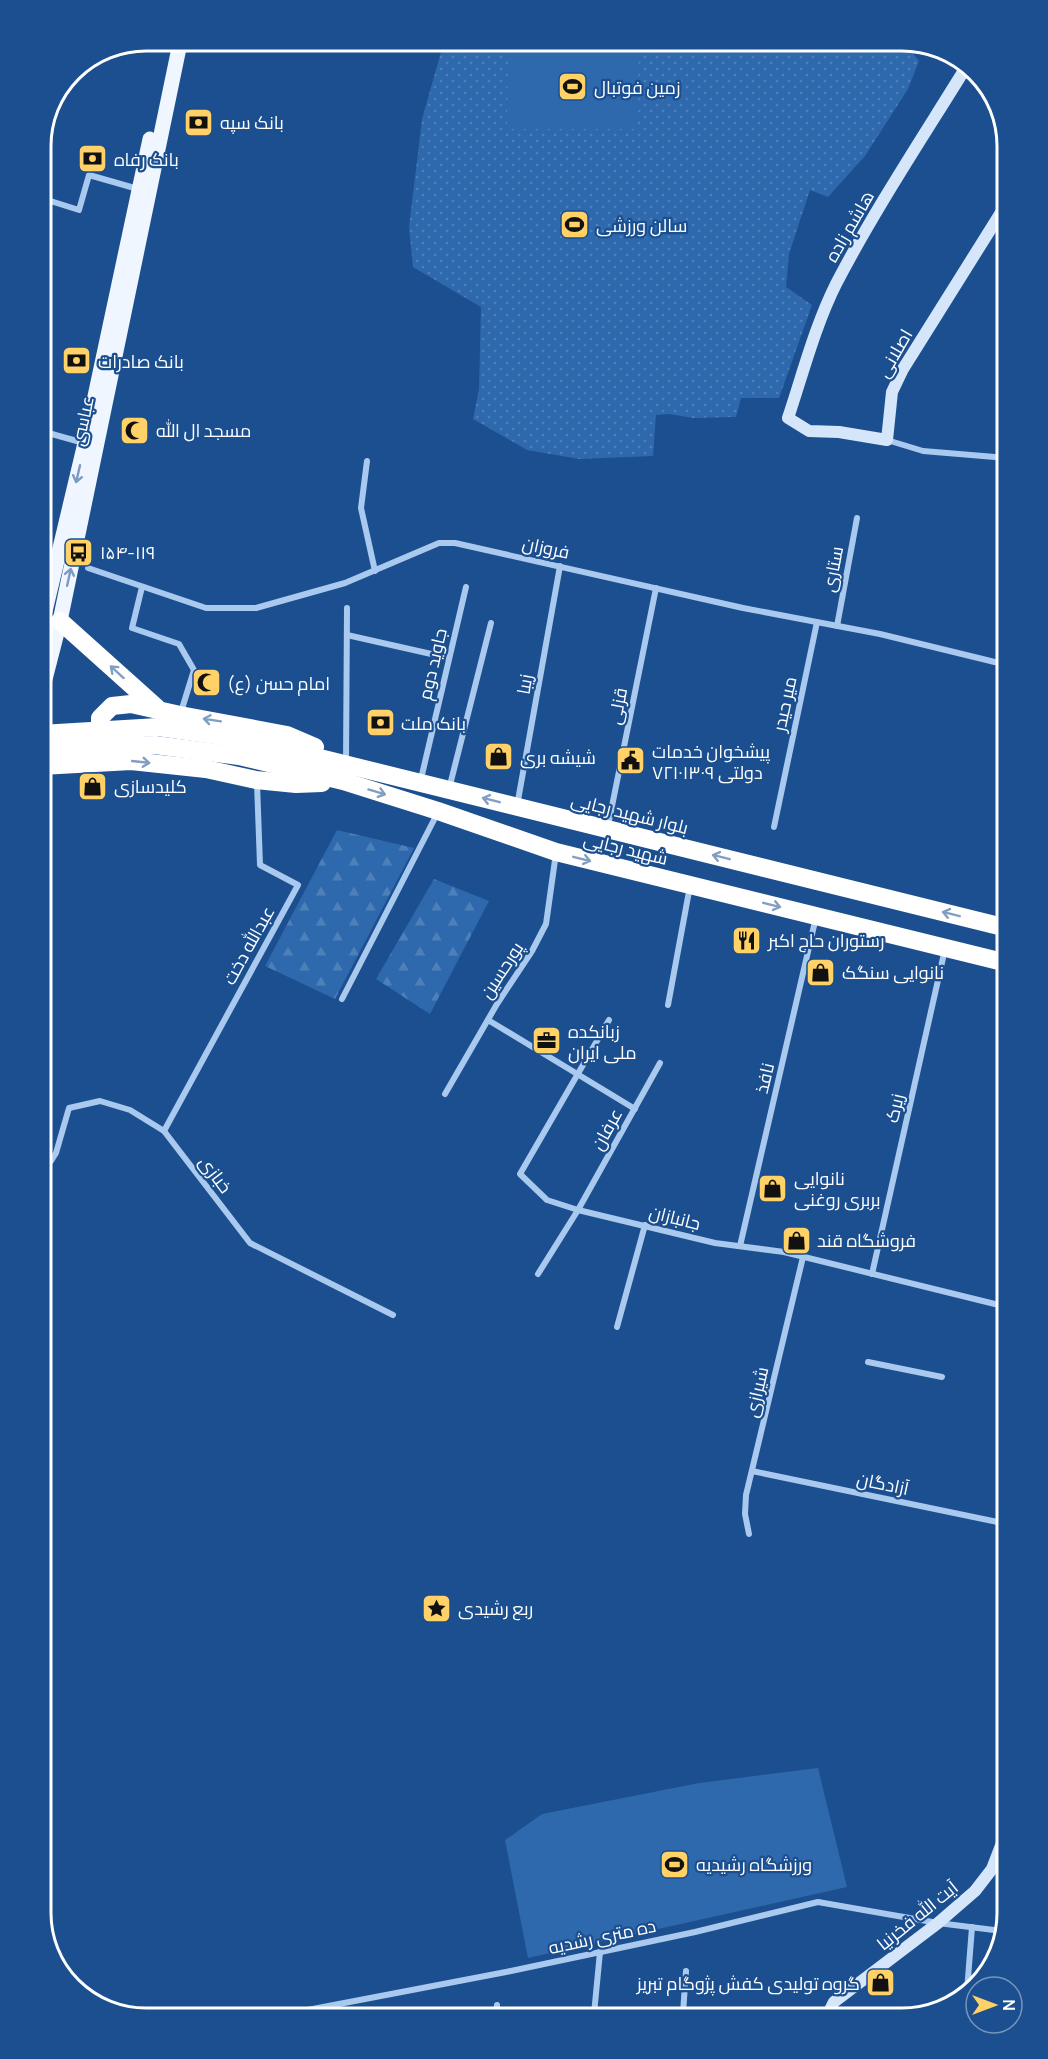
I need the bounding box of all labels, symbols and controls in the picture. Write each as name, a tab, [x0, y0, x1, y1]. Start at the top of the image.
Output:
sports icon: زمین فوتبال	[557, 71, 589, 103]
place label: زمین فوتبال	[594, 75, 681, 99]
bank icon: بانک سپه	[183, 106, 215, 138]
place label: بانک سپه	[220, 110, 284, 134]
bank icon: بانک رفاه	[77, 143, 109, 175]
place label: بانک رفاه	[114, 147, 179, 171]
street label: هاشم زاده	[819, 186, 880, 267]
sports icon: سالن ورزشی	[559, 209, 591, 241]
place label: سالن ورزشی	[596, 213, 687, 237]
street label: اصلانی	[871, 324, 917, 382]
bank icon: بانک صادرات	[61, 345, 93, 377]
place label: بانک صادرات	[98, 349, 184, 373]
street label: عباسى	[65, 394, 99, 448]
mosque icon: مسجد ال الله	[119, 414, 151, 446]
place label: مسجد ال الله	[156, 418, 251, 442]
one-way arrow	[71, 465, 83, 484]
street label: فروزان	[520, 530, 572, 564]
bus stop icon: ۱۵۴-۱۱۹	[63, 536, 95, 568]
place label: ۱۵۴-۱۱۹	[100, 540, 155, 564]
street label: ستاری	[816, 544, 848, 594]
one-way arrow	[64, 568, 75, 587]
street label: جاوید دوم	[412, 626, 453, 702]
one-way arrow	[110, 665, 125, 679]
mosque icon: امام حسن (ع)	[190, 667, 222, 699]
place label: امام حسن (ع)	[227, 671, 330, 696]
street label: زیبا	[510, 672, 538, 696]
street label: میر حیدر	[766, 674, 802, 735]
street label: قزلی	[602, 685, 632, 727]
bank icon: بانک ملت	[364, 707, 396, 739]
place label: بانک ملت	[401, 711, 466, 735]
one-way arrow	[202, 714, 222, 725]
place label: پیشخوان خدمات دولتی ۷۲۱۰۱۳۰۹	[652, 739, 770, 784]
shop icon: شیشه بری	[483, 741, 515, 773]
place label: شیشه بری	[520, 745, 596, 769]
public building icon: پیشخوان خدمات دولتی ۷۲۱۰۱۳۰۹	[615, 745, 647, 777]
one-way arrow	[130, 757, 150, 768]
shop icon: کلیدسازی	[77, 770, 109, 802]
place label: کلیدسازی	[114, 774, 187, 798]
one-way arrow	[367, 787, 386, 798]
street label: بلوار شهید رجایی	[569, 787, 691, 839]
one-way arrow	[481, 794, 500, 806]
street label: شهید رجایی	[581, 826, 671, 870]
one-way arrow	[711, 851, 730, 863]
one-way arrow	[573, 853, 592, 865]
one-way arrow	[762, 900, 781, 912]
street label: عبدالله دخت	[217, 901, 279, 989]
one-way arrow	[942, 907, 961, 919]
restaurant icon: رستوران حاج اکبر	[731, 924, 763, 956]
place label: رستوران حاج اکبر	[767, 928, 885, 953]
street label: پورحسین	[474, 937, 529, 1004]
shop icon: نانوایی سنگک	[805, 956, 837, 988]
place label: نانوایی سنگک	[842, 960, 944, 984]
place label: زبانکده ملی ایران	[568, 1019, 636, 1064]
office icon: زبانکده ملی ایران	[531, 1025, 563, 1057]
street label: نافذ	[749, 1060, 779, 1096]
street label: زیرک	[879, 1091, 909, 1125]
street label: عرفان	[585, 1104, 627, 1154]
street label: خبازی	[194, 1150, 238, 1198]
place label: نانوایی بربری روغنی	[794, 1166, 881, 1211]
shop icon: نانوایی بربری روغنی	[757, 1172, 789, 1204]
street label: جانبازان	[647, 1199, 703, 1235]
shop icon: فروشگاه قند	[780, 1224, 812, 1256]
place label: فروشگاه قند	[817, 1228, 916, 1252]
street label: شیرازی	[739, 1364, 773, 1420]
street label: آزادگان	[855, 1466, 911, 1500]
place icon: ربع رشیدی	[421, 1592, 453, 1624]
place label: ربع رشیدی	[458, 1596, 533, 1621]
sports icon: ورزشگاه رشیدیه	[659, 1848, 691, 1880]
place label: ورزشگاه رشیدیه	[696, 1852, 812, 1876]
street label: آیت الله فخرنیا	[871, 1875, 963, 1955]
street label: ده متری رشدیه	[546, 1913, 658, 1959]
shop icon: گروه تولیدی کفش پژوگام تبریز	[865, 1967, 897, 1999]
place label: گروه تولیدی کفش پژوگام تبریز	[636, 1971, 860, 1996]
north arrow	[964, 1975, 1024, 2035]
text: N	[998, 1999, 1020, 2011]

